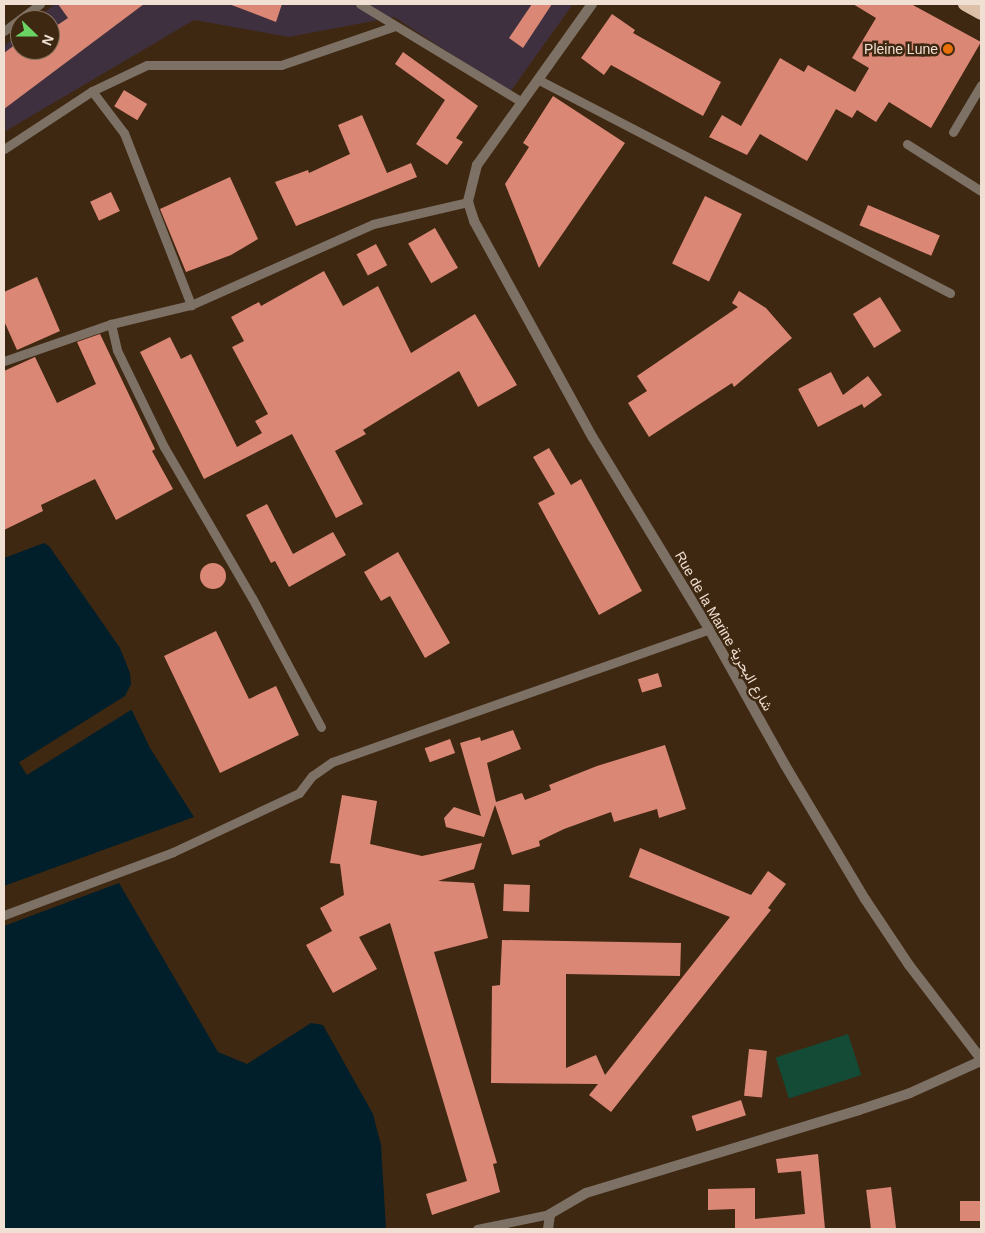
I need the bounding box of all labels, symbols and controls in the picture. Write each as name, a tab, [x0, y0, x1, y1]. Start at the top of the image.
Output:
north arrow	[10, 10, 60, 60]
text: N	[39, 33, 57, 48]
place label: Pleine Lune	[864, 41, 938, 57]
marker: Pleine Lune	[942, 43, 954, 55]
street label: Rue de la Marine شارع البحرية	[671, 548, 777, 714]

